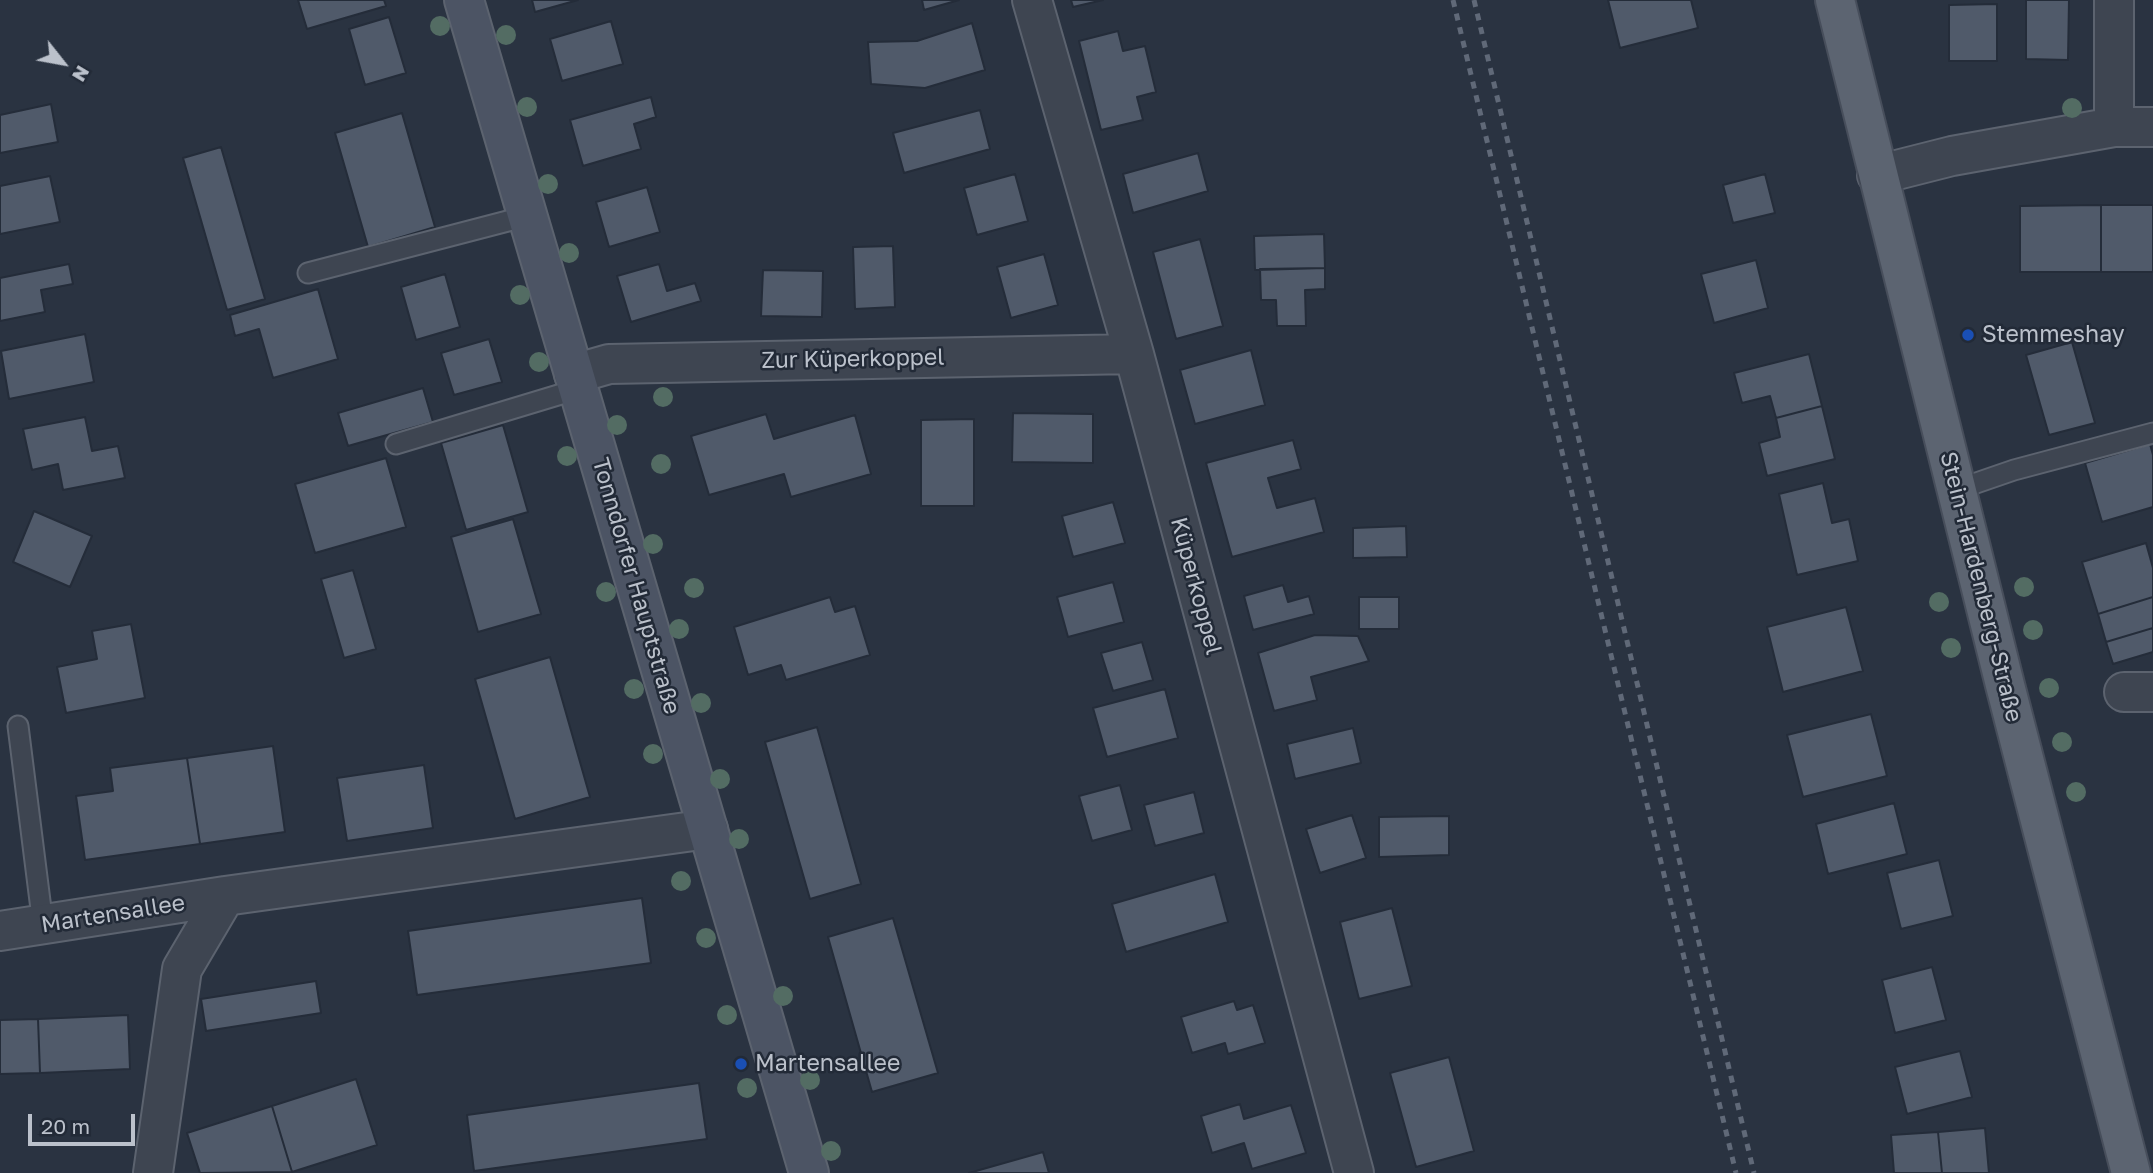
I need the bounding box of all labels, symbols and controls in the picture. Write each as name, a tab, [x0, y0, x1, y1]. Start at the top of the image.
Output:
north arrow	[28, 28, 98, 98]
text: N	[68, 62, 95, 86]
place label: Stemmeshay	[1982, 321, 2125, 349]
marker: Stemmeshay	[1960, 327, 1976, 343]
street label: Zur Küperkoppel	[761, 344, 945, 374]
street label: Stein-Hardenberg-Straße	[1934, 449, 2028, 725]
street label: Tonndorfer Hauptstraße	[586, 455, 686, 717]
street label: Küperkoppel	[1164, 514, 1228, 658]
street label: Martensallee	[39, 889, 187, 939]
place label: Martensallee	[755, 1050, 900, 1078]
marker: Martensallee	[733, 1056, 749, 1072]
scale bar	[32, 1100, 138, 1144]
text: 20 m	[41, 1113, 90, 1139]

